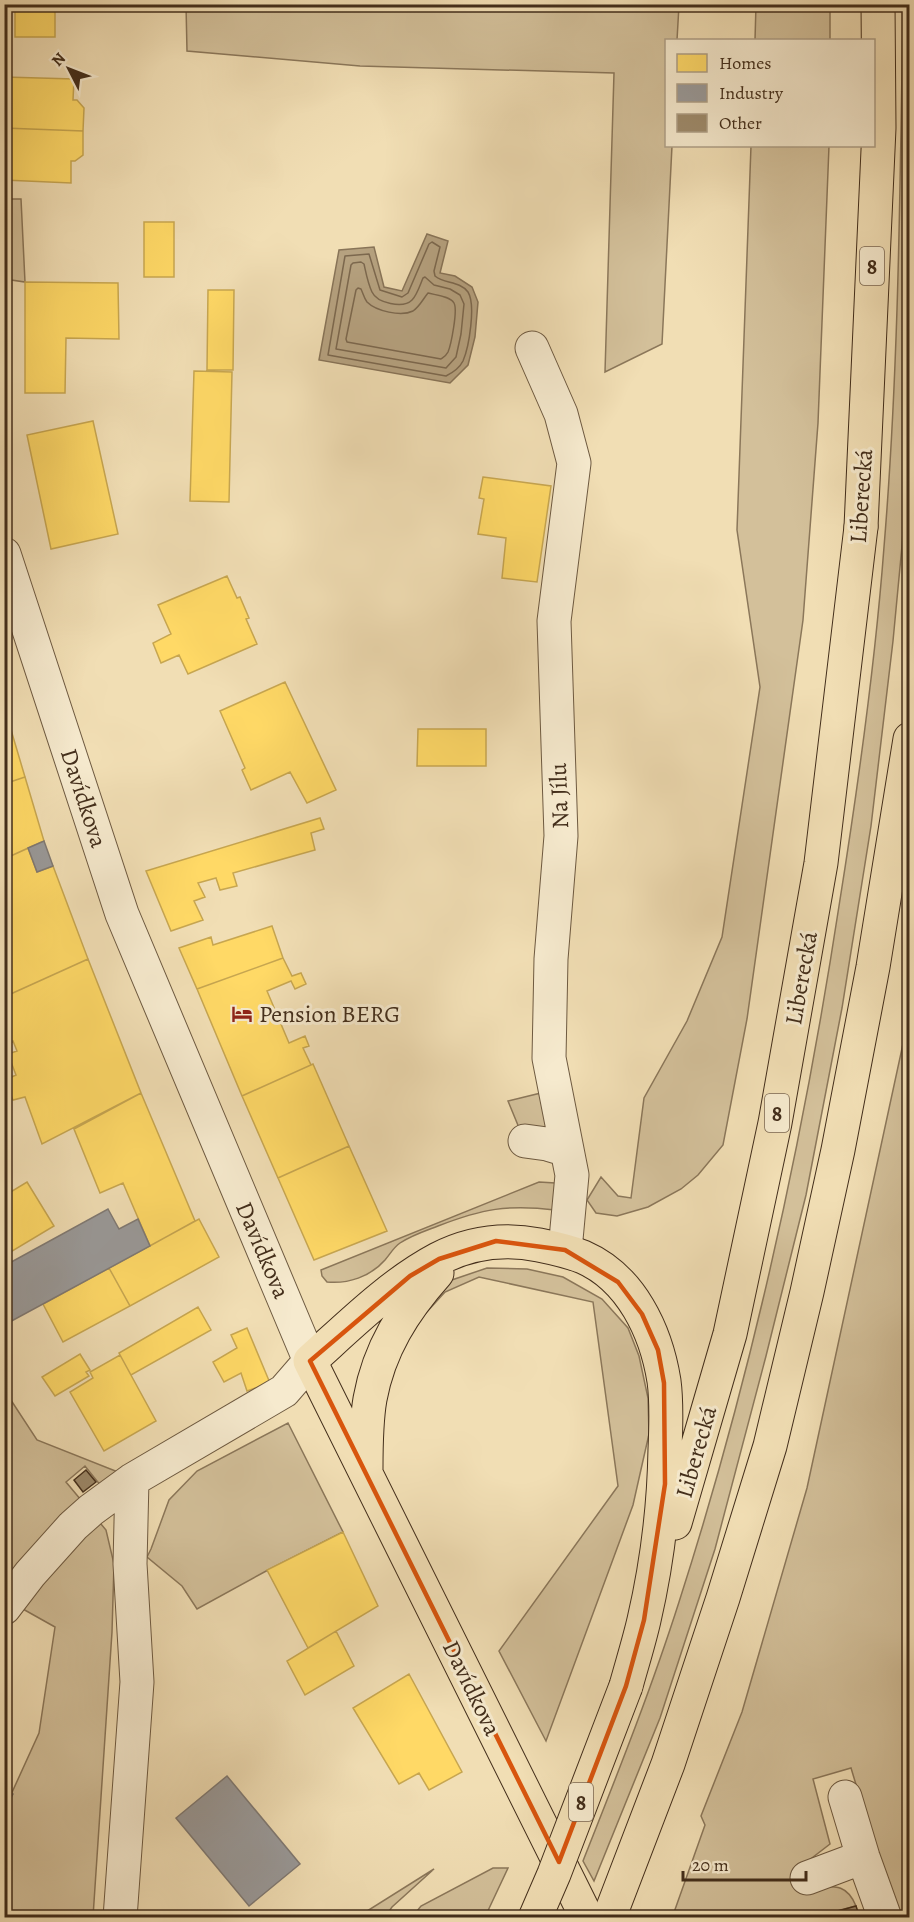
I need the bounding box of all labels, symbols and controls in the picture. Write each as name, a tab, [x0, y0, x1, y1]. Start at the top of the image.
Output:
north arrow	[39, 39, 99, 99]
legend	[665, 39, 875, 147]
text: N	[47, 48, 71, 71]
text: Homes	[719, 51, 771, 75]
text: Industry	[719, 81, 784, 105]
text: Other	[719, 111, 762, 135]
road number: 8	[860, 247, 884, 285]
street label: Liberecká	[842, 447, 880, 544]
street label: Davídkova	[53, 744, 115, 852]
street label: Na Jílu	[542, 763, 576, 829]
street label: Liberecká	[777, 928, 825, 1027]
place label: Pension BERG	[259, 998, 400, 1030]
hotel icon: Pension BERG	[230, 1002, 254, 1026]
road number: 8	[765, 1094, 789, 1132]
street label: Davídkova	[228, 1197, 298, 1304]
street label: Liberecká	[668, 1401, 725, 1502]
street label: Davídkova	[435, 1635, 509, 1742]
road number: 8	[569, 1783, 593, 1821]
scale bar	[683, 1844, 806, 1882]
text: 20 m	[692, 1853, 729, 1877]

